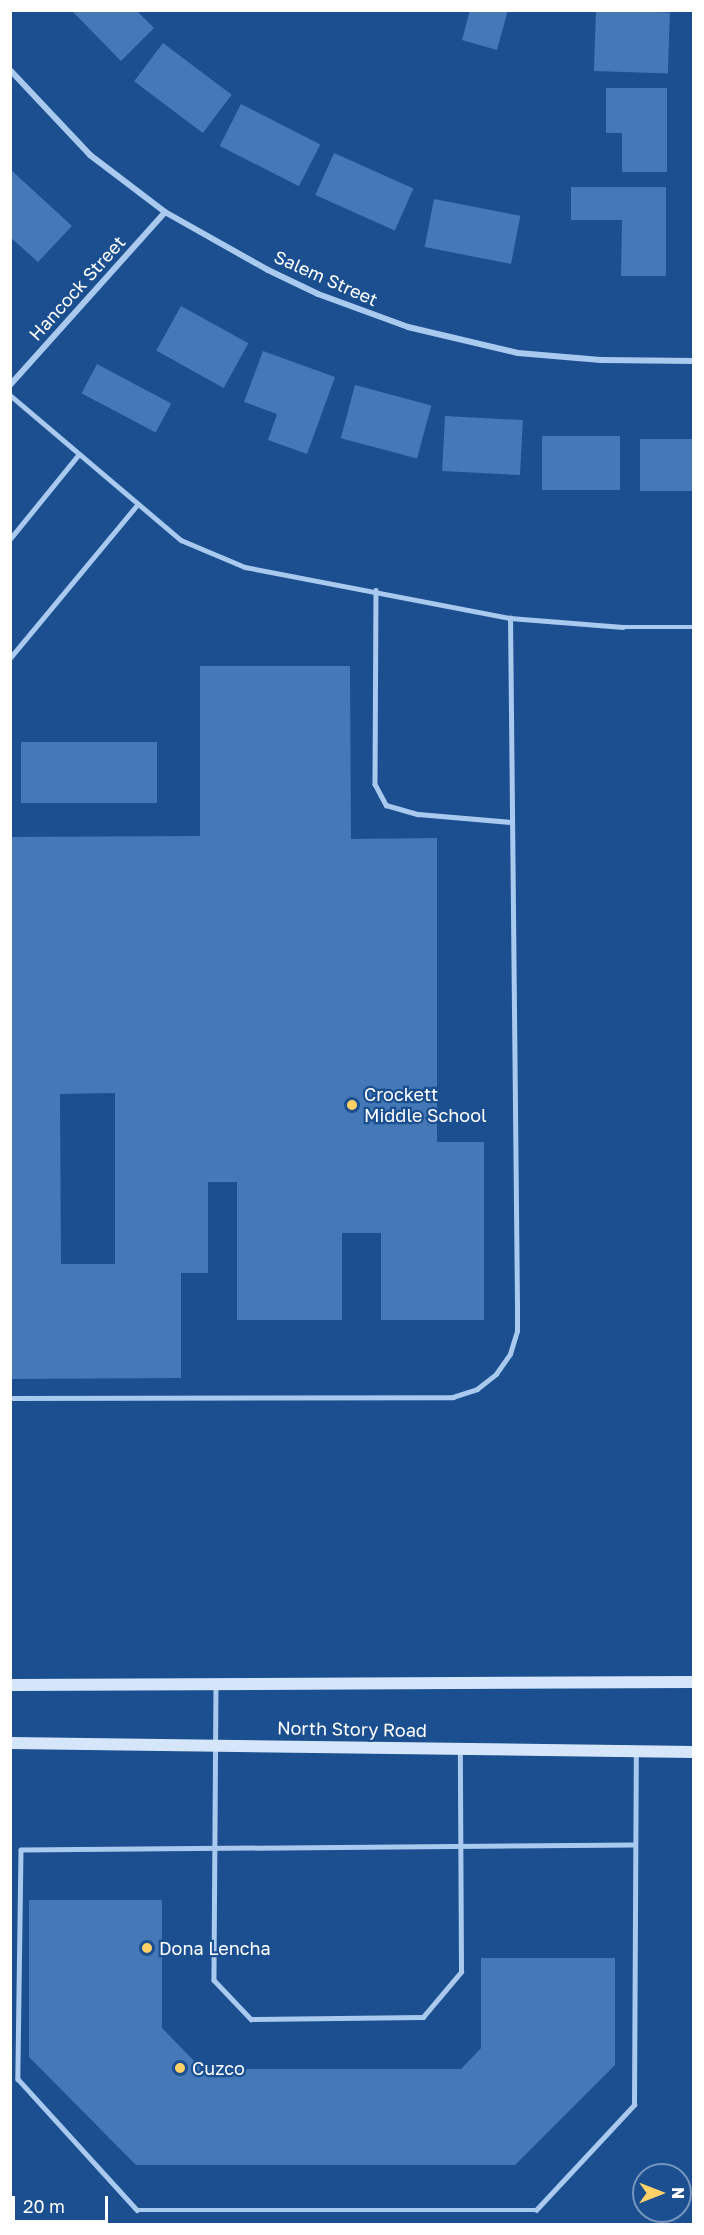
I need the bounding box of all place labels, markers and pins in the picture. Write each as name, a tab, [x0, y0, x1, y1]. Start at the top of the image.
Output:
place label: Crockett Middle School	[364, 1084, 487, 1126]
marker: Crockett Middle School	[345, 1098, 359, 1112]
place label: Dona Lencha	[159, 1937, 271, 1959]
marker: Dona Lencha	[140, 1941, 154, 1955]
place label: Cuzco	[192, 2057, 245, 2079]
marker: Cuzco	[173, 2061, 187, 2075]

